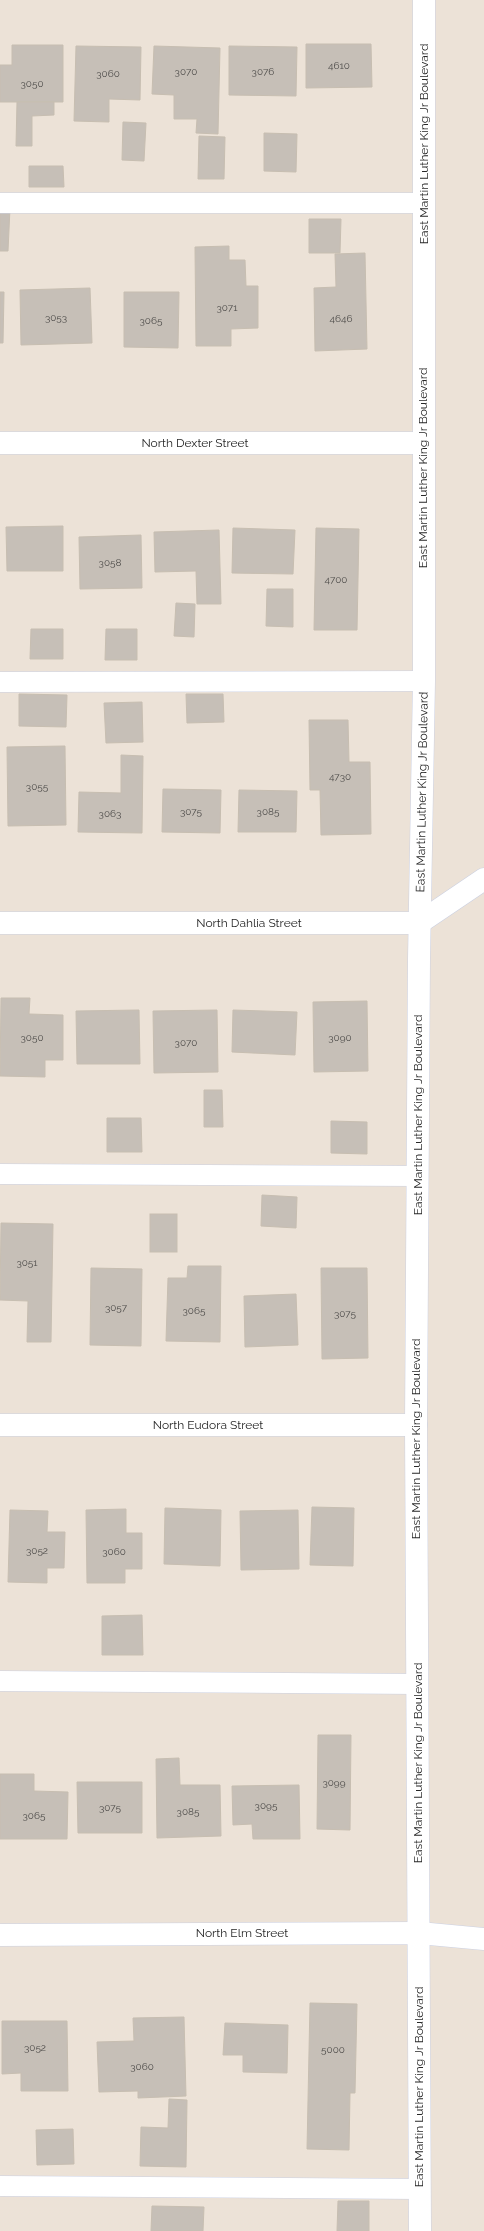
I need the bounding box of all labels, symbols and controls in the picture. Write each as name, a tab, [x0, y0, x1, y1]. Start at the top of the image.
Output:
street label: East Martin Luther King Jr Boulevard	[417, 44, 431, 244]
house number: 4610	[328, 60, 350, 71]
house number: 3070	[175, 66, 197, 77]
house number: 3076	[252, 66, 274, 77]
house number: 3060	[96, 68, 120, 79]
house number: 3050	[20, 78, 44, 89]
house number: 3071	[216, 302, 238, 313]
house number: 3053	[45, 312, 67, 323]
house number: 4646	[330, 313, 352, 324]
house number: 3065	[140, 315, 163, 326]
street label: East Martin Luther King Jr Boulevard	[416, 368, 430, 568]
street label: North Dexter Street	[141, 436, 249, 450]
house number: 3058	[99, 557, 121, 568]
house number: 4700	[325, 574, 347, 585]
street label: East Martin Luther King Jr Boulevard	[413, 692, 431, 892]
house number: 4730	[329, 771, 351, 782]
house number: 3055	[26, 781, 49, 792]
house number: 3075	[180, 806, 203, 817]
house number: 3085	[257, 806, 280, 817]
house number: 3063	[99, 808, 121, 819]
street label: North Dahlia Street	[196, 916, 302, 930]
street label: East Martin Luther King Jr Boulevard	[411, 1015, 425, 1215]
house number: 3050	[20, 1032, 44, 1043]
house number: 3090	[328, 1032, 352, 1043]
house number: 3070	[175, 1037, 197, 1048]
house number: 3051	[16, 1257, 38, 1268]
house number: 3057	[105, 1302, 128, 1313]
house number: 3065	[183, 1305, 206, 1316]
house number: 3075	[334, 1308, 357, 1319]
street label: East Martin Luther King Jr Boulevard	[409, 1339, 423, 1539]
street label: North Eudora Street	[153, 1418, 263, 1432]
house number: 3052	[26, 1545, 48, 1556]
house number: 3060	[102, 1546, 126, 1557]
street label: East Martin Luther King Jr Boulevard	[411, 1663, 425, 1863]
house number: 3099	[322, 1777, 346, 1788]
house number: 3095	[255, 1800, 278, 1811]
house number: 3075	[99, 1802, 122, 1813]
house number: 3085	[177, 1806, 200, 1817]
house number: 3065	[23, 1810, 46, 1821]
street label: North Elm Street	[196, 1926, 288, 1940]
street label: East Martin Luther King Jr Boulevard	[412, 1987, 426, 2187]
house number: 3052	[24, 2042, 46, 2053]
house number: 5000	[321, 2044, 345, 2055]
house number: 3060	[130, 2061, 154, 2072]

